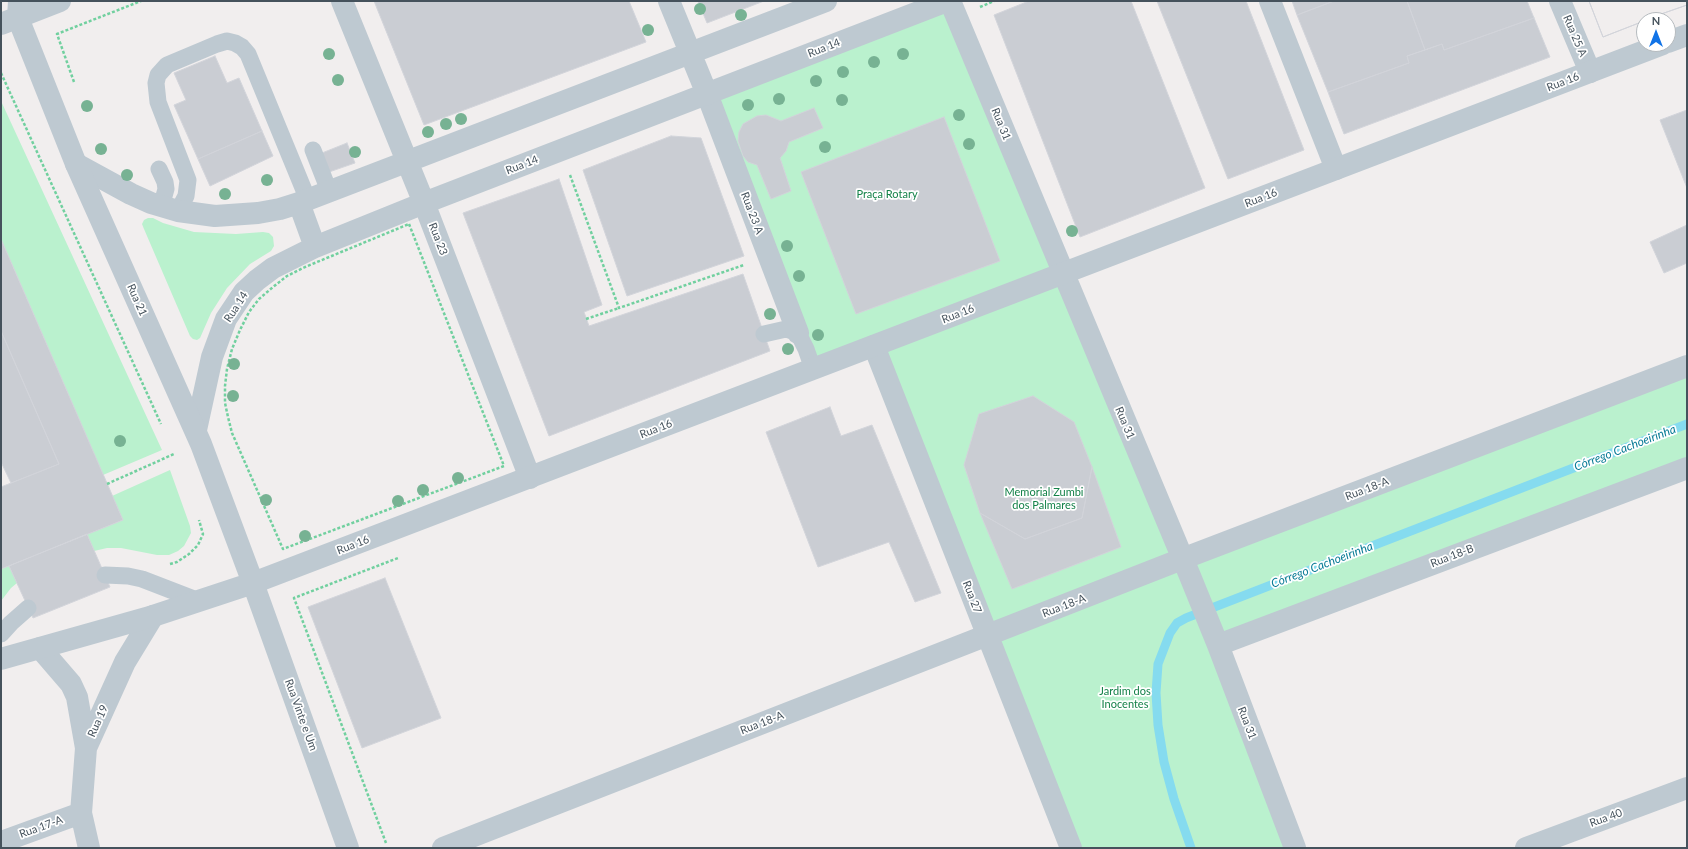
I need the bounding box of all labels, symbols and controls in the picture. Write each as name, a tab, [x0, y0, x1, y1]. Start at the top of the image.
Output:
north arrow	[1636, 12, 1676, 52]
street label: Rua 25 A	[1560, 13, 1590, 59]
text: N	[1652, 14, 1660, 27]
street label: Rua 14	[806, 36, 842, 60]
street label: Rua 16	[1545, 70, 1581, 94]
street label: Rua 31	[989, 106, 1013, 142]
street label: Rua 14	[504, 153, 540, 177]
street label: Rua 16	[1243, 186, 1279, 210]
park label: Praça Rotary	[856, 187, 918, 201]
street label: Rua 23 A	[738, 190, 766, 236]
street label: Rua 23	[426, 221, 450, 257]
street label: Rua 21	[124, 282, 150, 318]
street label: Rua 14	[221, 289, 251, 325]
street label: Rua 16	[940, 302, 976, 326]
street label: Rua 31	[1112, 405, 1138, 441]
street label: Rua 16	[638, 417, 674, 441]
water label: Córrego Cachoeirinha	[1572, 422, 1678, 474]
street label: Rua 18-A	[1343, 475, 1391, 503]
park label: Memorial Zumbi dos Palmares	[1004, 485, 1084, 511]
street label: Rua 16	[335, 533, 371, 557]
water label: Córrego Cachoeirinha	[1269, 539, 1375, 591]
street label: Rua 18-B	[1429, 542, 1475, 570]
street label: Rua 27	[960, 579, 984, 615]
street label: Rua 18-A	[1040, 592, 1088, 620]
street label: Rua Vinte e Um	[282, 677, 320, 753]
park label: Jardim dos Inocentes	[1099, 684, 1151, 710]
street label: Rua 19	[85, 703, 111, 739]
street label: Rua 31	[1235, 705, 1259, 741]
street label: Rua 18-A	[738, 709, 786, 737]
street label: Rua 40	[1588, 806, 1624, 830]
street label: Rua 17-A	[17, 813, 65, 841]

